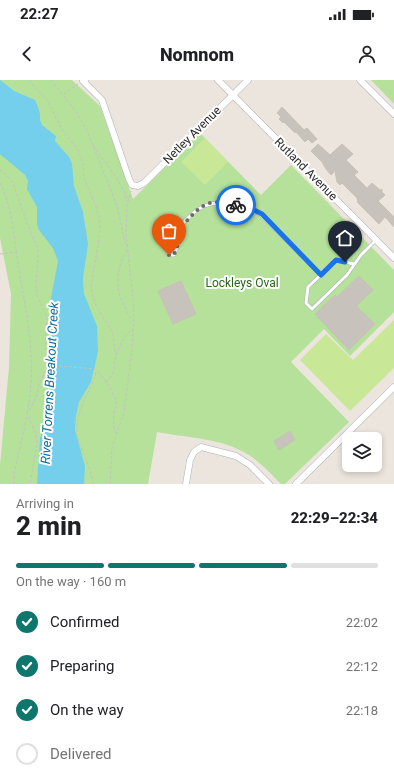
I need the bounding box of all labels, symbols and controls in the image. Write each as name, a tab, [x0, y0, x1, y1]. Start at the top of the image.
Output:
text: 22:27	[20, 5, 59, 23]
icon: back	[16, 43, 38, 65]
icon: person	[356, 43, 378, 65]
text: Nomnom	[160, 44, 234, 65]
street label: Netley Avenue	[160, 103, 224, 167]
street label: Rutland Avenue	[272, 135, 340, 203]
courier	[216, 185, 256, 225]
icon: bike	[225, 194, 247, 216]
pin	[152, 214, 186, 255]
icon: bag	[158, 220, 180, 242]
pin	[328, 221, 362, 262]
icon: home	[334, 227, 356, 249]
park label: Lockleys Oval	[205, 276, 279, 290]
water label: River Torrens Breakout Creek	[38, 301, 61, 464]
map controls	[342, 432, 382, 472]
button: layers	[342, 432, 382, 472]
text: Arriving in	[16, 496, 74, 511]
text: 22:29–22:34	[291, 509, 378, 527]
text: 2 min	[16, 511, 82, 541]
text: On the way · 160 m	[16, 574, 126, 589]
icon: check	[16, 611, 38, 633]
text: Confirmed	[50, 613, 120, 631]
text: 22:02	[346, 615, 378, 630]
icon: check	[16, 655, 38, 677]
text: Preparing	[50, 657, 114, 675]
text: 22:12	[346, 659, 378, 674]
icon: check	[16, 699, 38, 721]
text: On the way	[50, 701, 124, 719]
text: 22:18	[346, 703, 378, 718]
text: Delivered	[50, 745, 112, 763]

